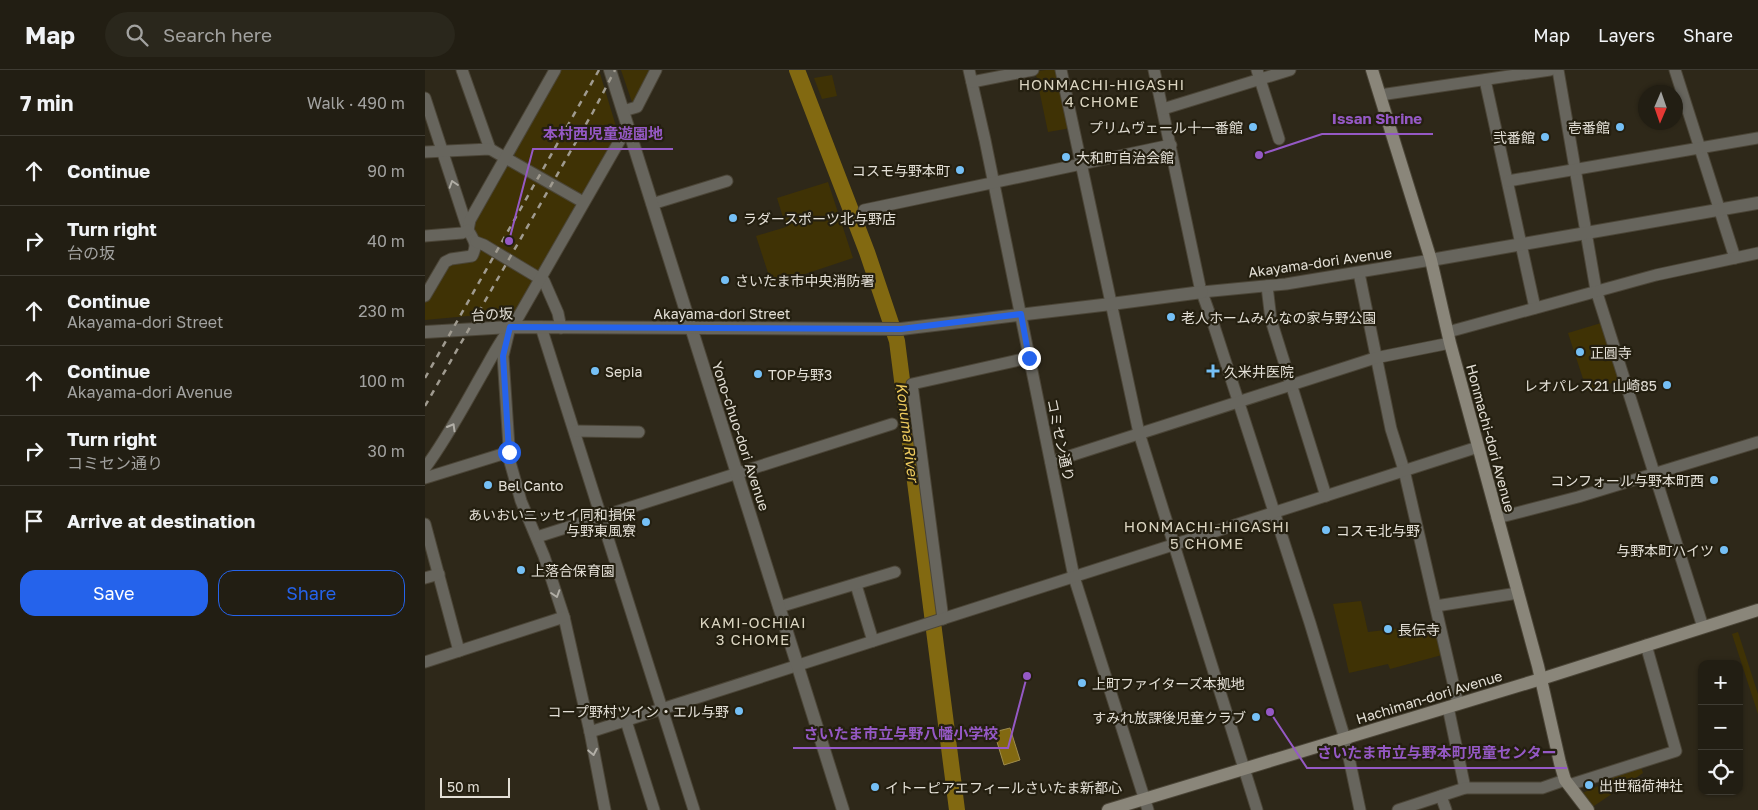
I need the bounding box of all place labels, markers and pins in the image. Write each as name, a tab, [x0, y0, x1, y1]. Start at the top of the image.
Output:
callout: Issan Shrine	[1322, 104, 1433, 134]
callout: 本村西児童遊園地	[533, 119, 673, 149]
place label: プリムヴェール十一番館	[1089, 119, 1243, 136]
place label: 壱番館	[1568, 119, 1610, 136]
marker: プリムヴェール十一番館	[1247, 121, 1259, 133]
marker: 壱番館	[1614, 121, 1626, 133]
place label: 弐番館	[1493, 129, 1535, 146]
marker: 弐番館	[1539, 131, 1551, 143]
place label: 大和町自治会館	[1076, 149, 1174, 166]
marker: 大和町自治会館	[1060, 151, 1072, 163]
place label: コスモ与野本町	[852, 162, 950, 179]
marker: コスモ与野本町	[954, 164, 966, 176]
place label: ラダースポーツ北与野店	[743, 210, 896, 227]
marker: ラダースポーツ北与野店	[727, 212, 739, 224]
place label: さいたま市中央消防署	[735, 272, 875, 289]
marker: さいたま市中央消防署	[719, 274, 731, 286]
place label: 老人ホームみんなの家与野公園	[1181, 309, 1377, 326]
marker: 老人ホームみんなの家与野公園	[1165, 311, 1177, 323]
place label: 正圓寺	[1590, 344, 1632, 361]
marker: 正圓寺	[1574, 346, 1586, 358]
place label: Sepia	[605, 363, 642, 380]
place label: 久米井医院	[1224, 363, 1294, 380]
marker: 久米井医院	[1206, 364, 1220, 378]
marker: Sepia	[589, 365, 601, 377]
place label: TOP与野3	[768, 366, 832, 383]
marker: TOP与野3	[752, 368, 764, 380]
place label: レオパレス21 山崎85	[1524, 377, 1657, 394]
marker: レオパレス21 山崎85	[1661, 379, 1673, 391]
place label: コンフォール与野本町西	[1550, 472, 1704, 489]
marker: コンフォール与野本町西	[1708, 474, 1720, 486]
place label: Bel Canto	[498, 477, 563, 494]
marker: Bel Canto	[482, 479, 494, 491]
place label: あいおいニッセイ同和損保 与野東風寮	[468, 506, 636, 539]
marker: あいおいニッセイ同和損保 与野東風寮	[640, 516, 652, 528]
place label: コスモ北与野	[1336, 522, 1420, 539]
marker: コスモ北与野	[1320, 524, 1332, 536]
place label: 与野本町ハイツ	[1616, 542, 1714, 559]
marker: 与野本町ハイツ	[1718, 544, 1730, 556]
place label: 上落合保育園	[531, 562, 615, 579]
marker: 上落合保育園	[515, 564, 527, 576]
place label: 長伝寺	[1398, 621, 1440, 638]
marker: 長伝寺	[1382, 623, 1394, 635]
place label: 上町ファイターズ本拠地	[1092, 675, 1245, 692]
marker: 上町ファイターズ本拠地	[1076, 677, 1088, 689]
place label: コープ野村ツイン・エル与野	[548, 703, 729, 720]
marker: コープ野村ツイン・エル与野	[733, 705, 745, 717]
place label: すみれ放課後児童クラブ	[1092, 709, 1246, 726]
marker: すみれ放課後児童クラブ	[1250, 711, 1262, 723]
callout: さいたま市立与野八幡小学校	[793, 718, 1008, 748]
callout: さいたま市立与野本町児童センター	[1307, 738, 1567, 768]
place label: 出世稲荷神社	[1599, 777, 1683, 794]
place label: イトーピアエフィールさいたま新都心	[885, 779, 1122, 796]
marker: 出世稲荷神社	[1583, 779, 1595, 791]
marker: イトーピアエフィールさいたま新都心	[869, 781, 881, 793]

